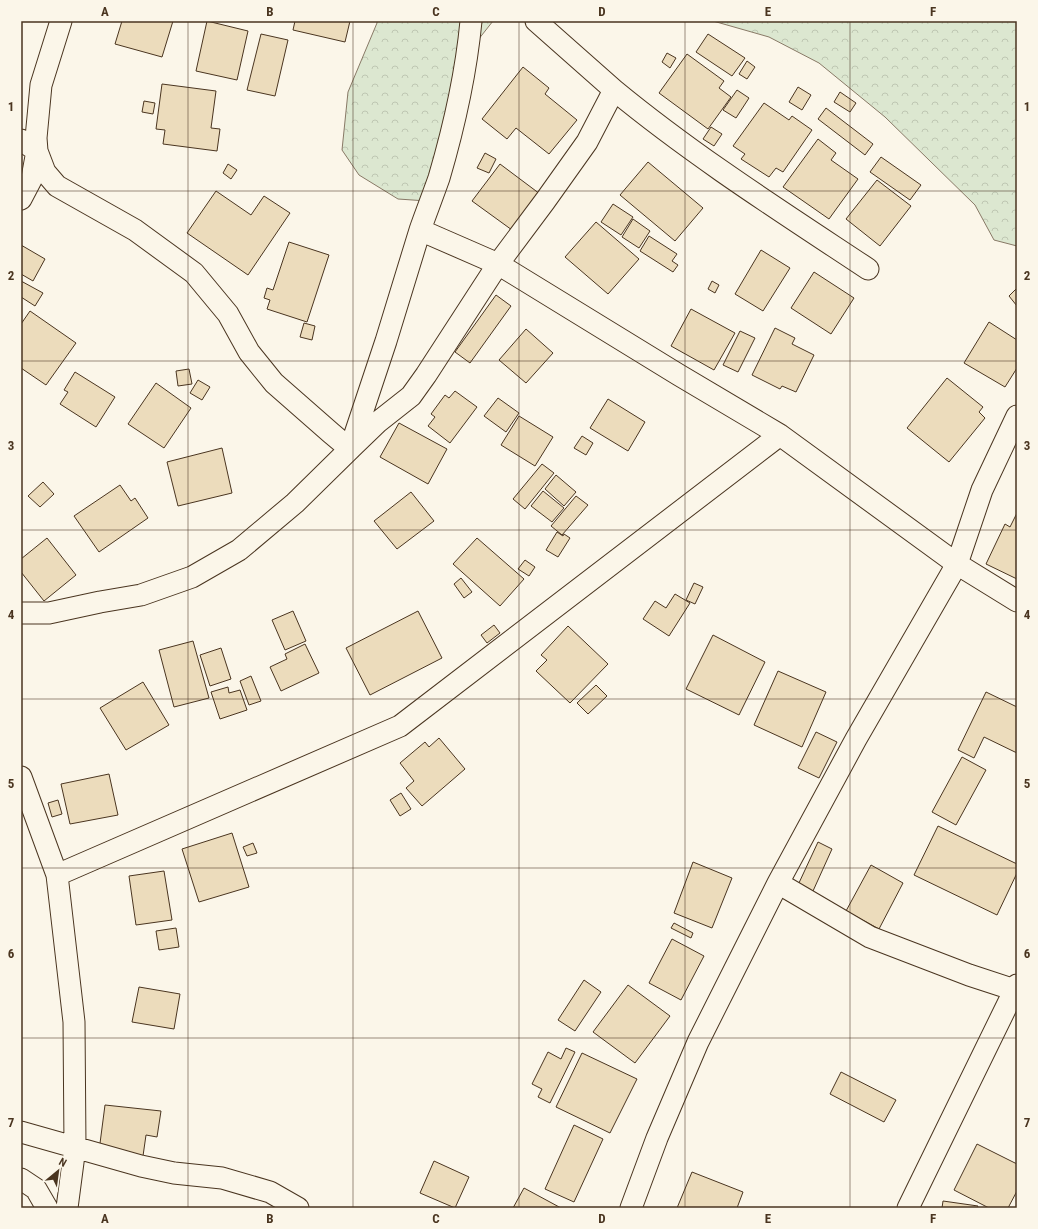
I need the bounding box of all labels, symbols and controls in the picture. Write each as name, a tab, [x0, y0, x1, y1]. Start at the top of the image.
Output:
text: A	[101, 4, 109, 19]
text: B	[266, 4, 274, 19]
text: C	[432, 4, 440, 19]
text: D	[598, 4, 606, 19]
text: E	[765, 4, 772, 19]
text: F	[930, 4, 936, 19]
text: 1	[8, 99, 14, 114]
text: 1	[1024, 99, 1030, 114]
text: 2	[8, 268, 15, 283]
text: 2	[1024, 268, 1031, 283]
text: 3	[8, 438, 14, 453]
text: 3	[1024, 438, 1030, 453]
text: 4	[8, 607, 15, 622]
text: 4	[1024, 607, 1031, 622]
text: 5	[8, 776, 15, 791]
text: 5	[1024, 776, 1031, 791]
text: 6	[8, 946, 15, 961]
text: 6	[1024, 946, 1031, 961]
text: 7	[8, 1115, 15, 1130]
text: 7	[1024, 1115, 1031, 1130]
north arrow	[38, 1151, 78, 1191]
text: N	[57, 1155, 69, 1170]
text: A	[101, 1211, 109, 1226]
text: B	[266, 1211, 274, 1226]
text: C	[432, 1211, 440, 1226]
text: D	[598, 1211, 606, 1226]
text: E	[765, 1211, 772, 1226]
text: F	[930, 1211, 936, 1226]

